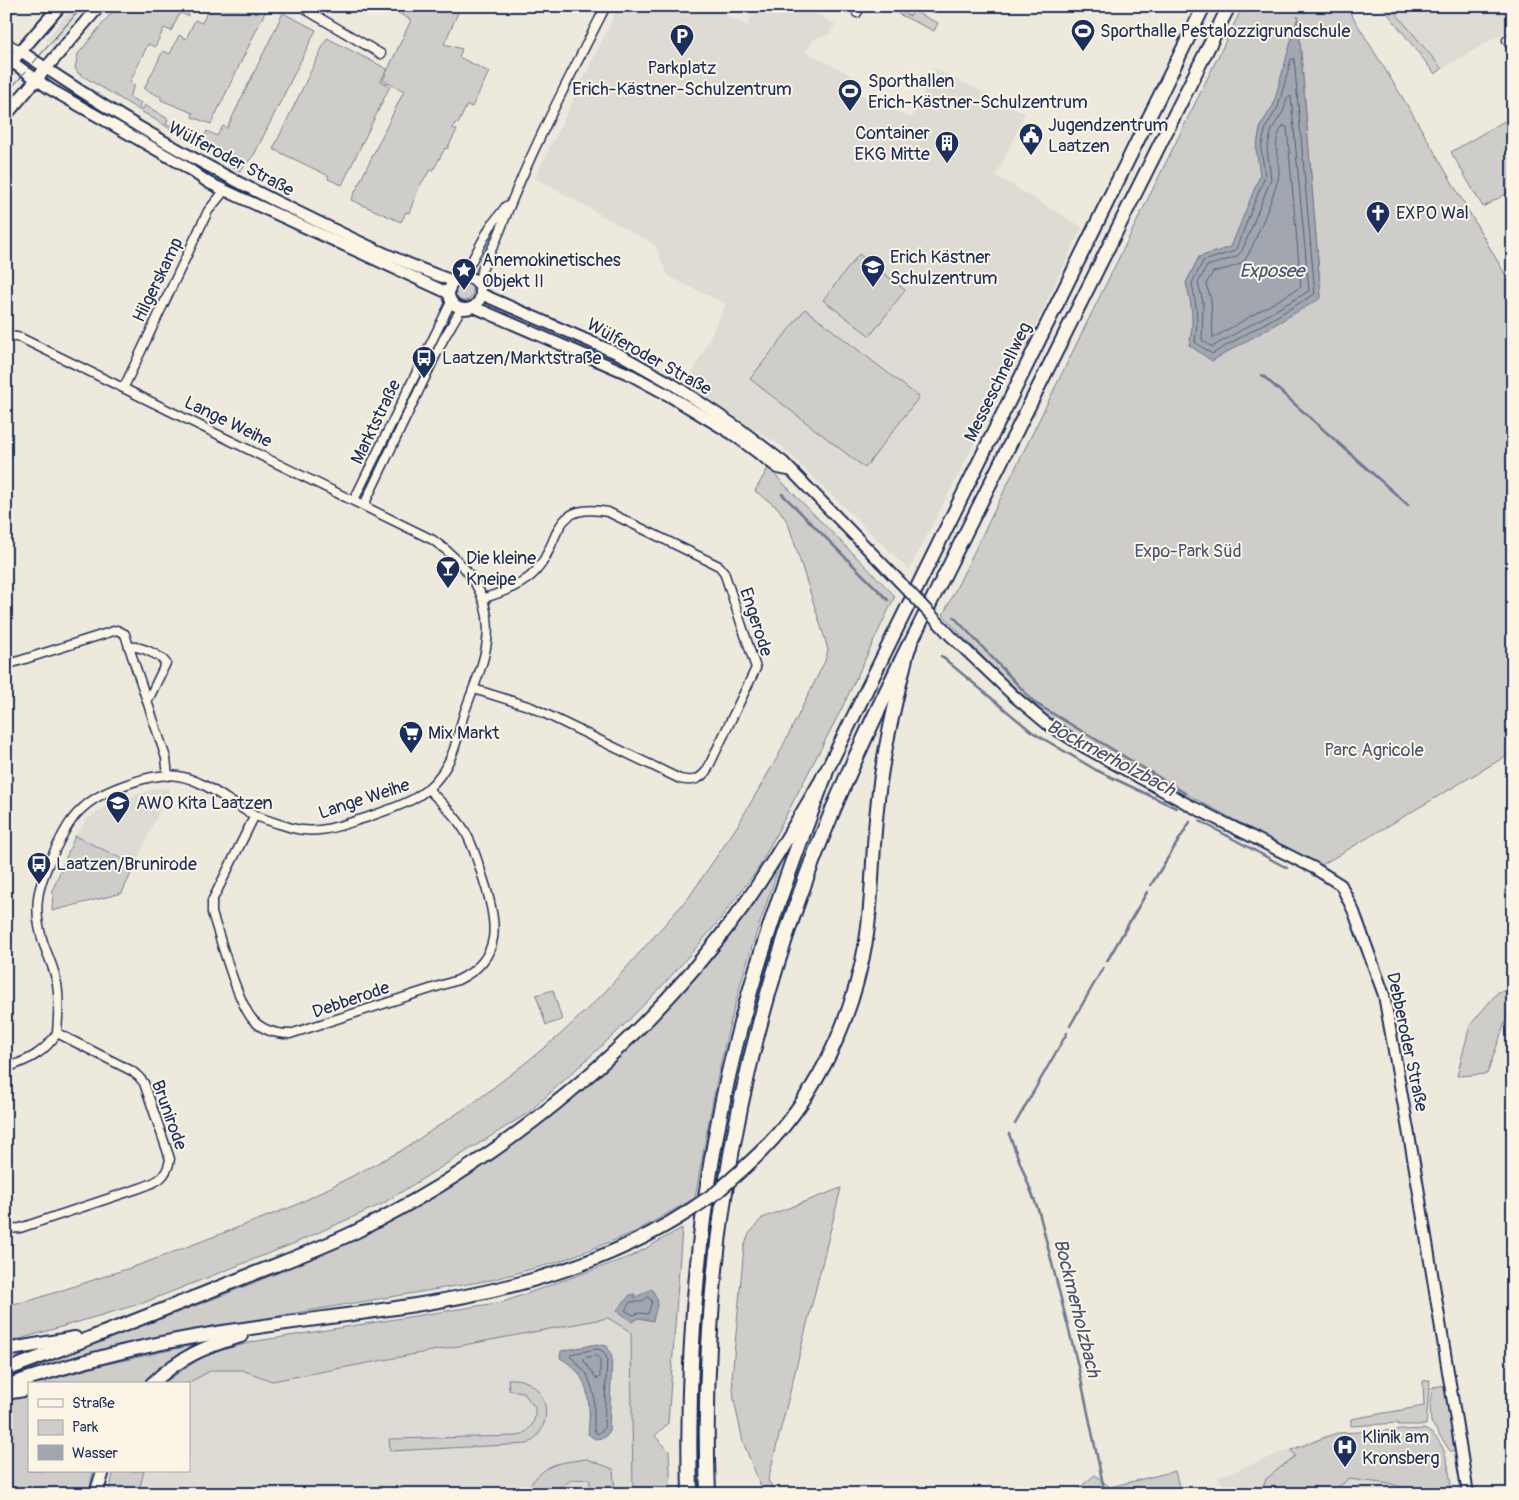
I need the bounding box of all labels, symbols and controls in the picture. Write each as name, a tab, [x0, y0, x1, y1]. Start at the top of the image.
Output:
sports icon: Sporthalle Pestalozzigrundschule	[1070, 18, 1096, 52]
place label: Sporthalle Pestalozzigrundschule	[1100, 20, 1350, 43]
parking icon: Parkplatz Erich-Kästner-Schulzentrum	[669, 23, 695, 57]
place label: Parkplatz Erich-Kästner-Schulzentrum	[572, 57, 792, 101]
place label: Sporthallen Erich-Kästner-Schulzentrum	[868, 70, 1088, 114]
sports icon: Sporthallen Erich-Kästner-Schulzentrum	[837, 78, 863, 112]
place label: Jugendzentrum Laatzen	[1048, 114, 1168, 158]
street label: Wülferoder Straße	[164, 116, 298, 202]
place label: Container EKG Mitte	[854, 122, 931, 166]
public building icon: Jugendzentrum Laatzen	[1018, 122, 1044, 156]
building icon: Container EKG Mitte	[934, 130, 960, 164]
church icon: EXPO Wal	[1365, 200, 1391, 234]
place label: EXPO Wal	[1396, 202, 1469, 225]
street label: Hilgerskamp	[128, 234, 188, 326]
place label: Erich Kästner Schulzentrum	[890, 246, 998, 290]
place label: Anemokinetisches Objekt II	[482, 249, 621, 293]
school or university icon: Erich Kästner Schulzentrum	[860, 254, 886, 288]
place icon: Anemokinetisches Objekt II	[451, 257, 477, 291]
water label: Exposee	[1240, 259, 1306, 283]
street label: Wülferoder Straße	[583, 313, 716, 401]
street label: Messeschnellweg	[959, 318, 1037, 446]
bus stop icon: Laatzen/Marktstraße	[411, 345, 437, 379]
place label: Laatzen/Marktstraße	[442, 347, 602, 370]
street label: Marktstraße	[346, 376, 406, 468]
street label: Lange Weihe	[180, 391, 276, 453]
park label: Expo-Park Süd	[1135, 540, 1242, 563]
place label: Die kleine Kneipe	[466, 547, 536, 591]
bar icon: Die kleine Kneipe	[435, 555, 461, 589]
street label: Engerode	[734, 585, 778, 659]
water label: Bockmerholzbach	[1043, 714, 1180, 802]
supermarket icon: Mix Markt	[398, 720, 424, 754]
place label: Mix Markt	[428, 722, 500, 745]
park label: Parc Agricole	[1324, 739, 1424, 762]
street label: Lange Weihe	[315, 773, 413, 825]
school or university icon: AWO Kita Laatzen	[105, 790, 131, 824]
place label: AWO Kita Laatzen	[136, 792, 273, 815]
bus stop icon: Laatzen/Brunirode	[26, 851, 52, 885]
place label: Laatzen/Brunirode	[56, 853, 197, 876]
street label: Debberoder Straße	[1381, 970, 1433, 1114]
street label: Debberode	[309, 976, 393, 1024]
street label: Brunirode	[146, 1077, 192, 1153]
water label: Bockmerholzbach	[1048, 1236, 1106, 1381]
legend	[28, 1382, 190, 1472]
text: Straße	[72, 1394, 115, 1413]
text: Park	[72, 1418, 99, 1437]
place label: Klinik am Kronsberg	[1362, 1426, 1439, 1470]
hospital icon: Klinik am Kronsberg	[1332, 1434, 1358, 1468]
text: Wasser	[72, 1444, 119, 1463]

